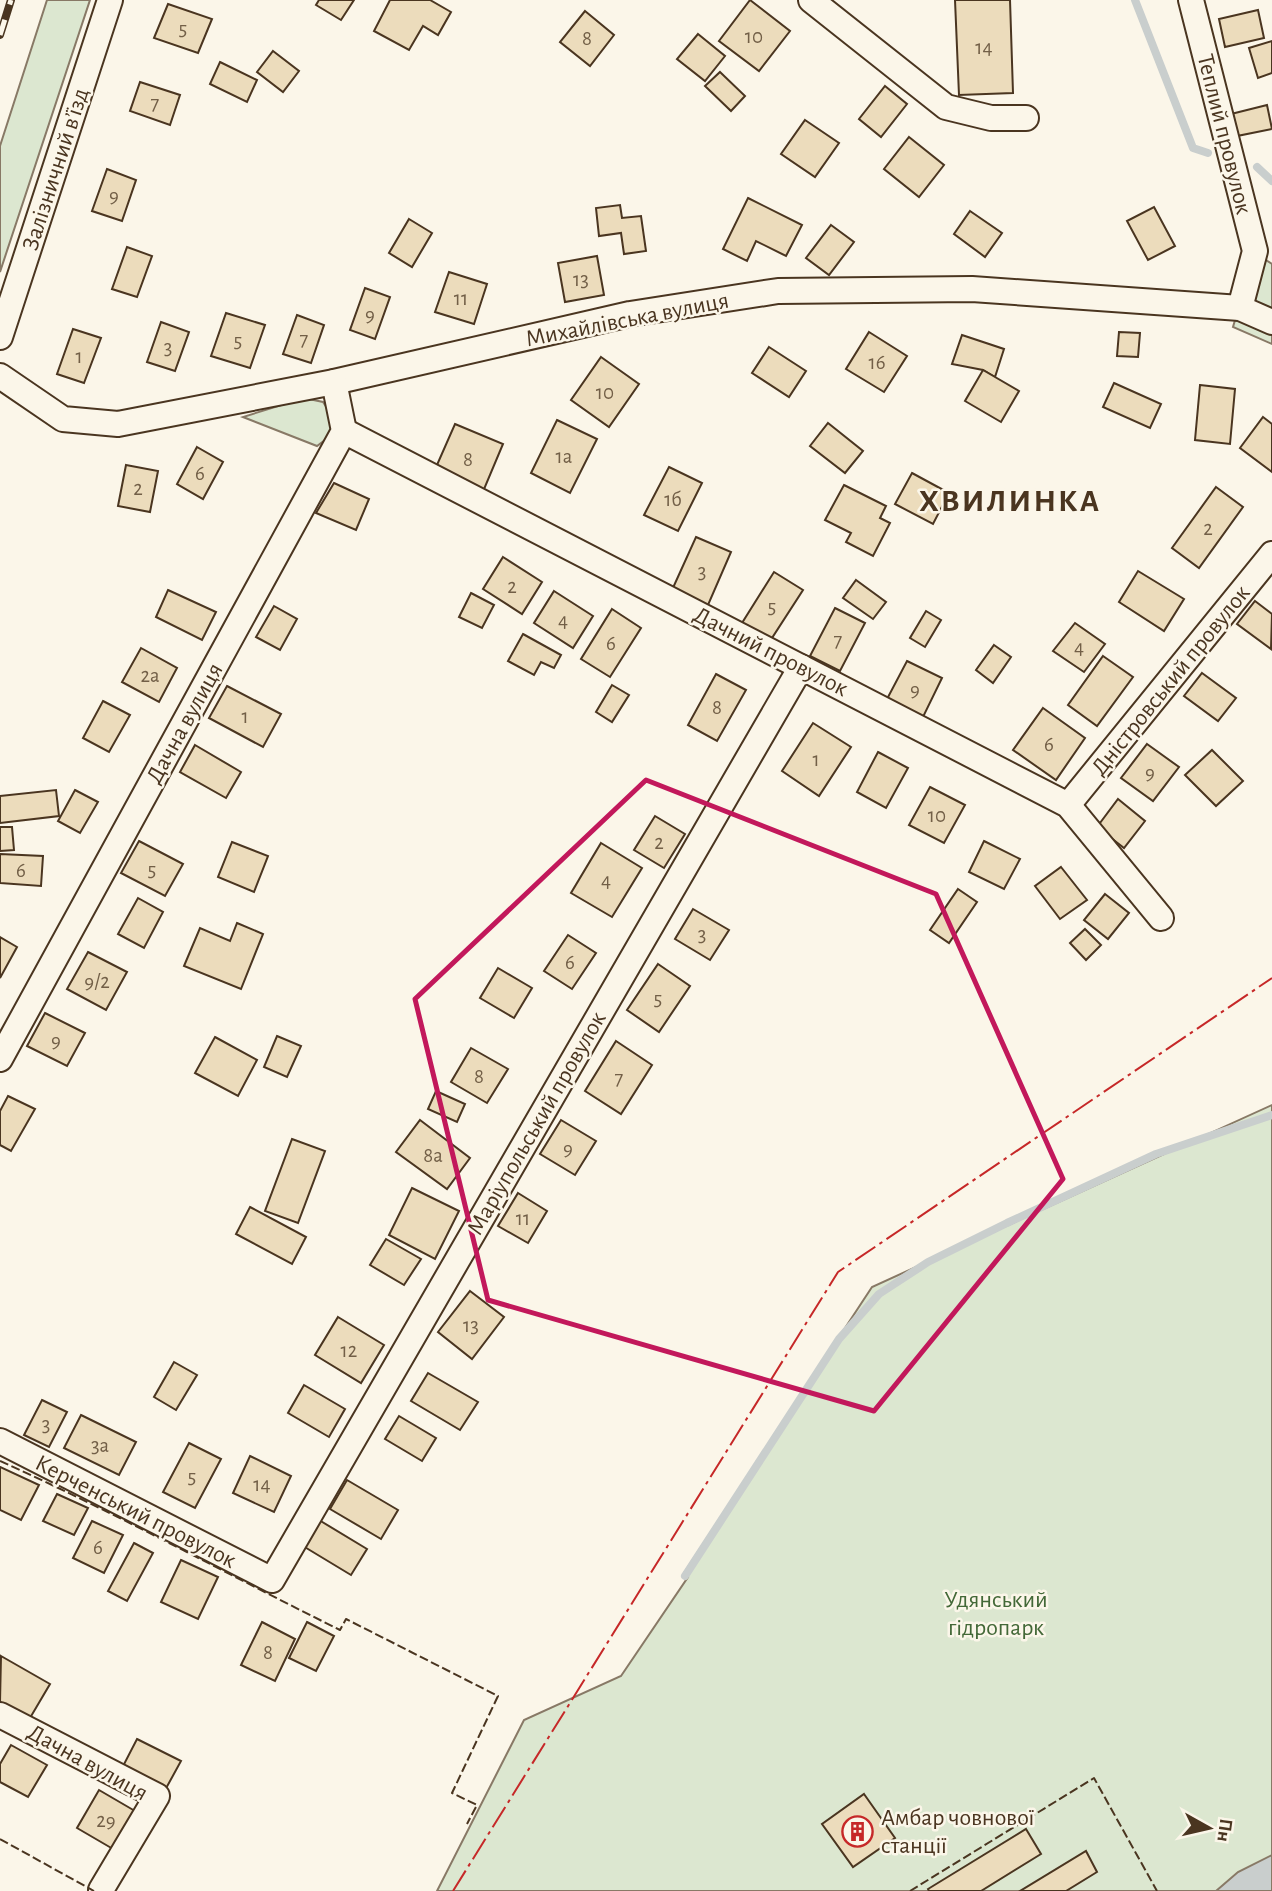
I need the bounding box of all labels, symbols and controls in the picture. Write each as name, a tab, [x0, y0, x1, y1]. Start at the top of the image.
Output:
house number: 5	[179, 18, 187, 39]
house number: 10	[745, 26, 763, 47]
house number: 8	[582, 28, 592, 49]
house number: 14	[975, 37, 993, 58]
street label: Теплий провулок	[1193, 52, 1256, 217]
street label: Залізничний в’їзд	[18, 85, 94, 254]
house number: 7	[151, 93, 160, 114]
house number: 9	[109, 185, 119, 206]
house number: 13	[573, 269, 589, 290]
house number: 11	[454, 288, 468, 309]
street label: Михайлівська вулиця	[524, 288, 731, 351]
house number: 9	[365, 304, 375, 325]
house number: 7	[300, 329, 309, 350]
house number: 5	[234, 330, 242, 351]
house number: 3	[164, 337, 172, 358]
house number: 1	[75, 346, 83, 367]
house number: 16	[868, 352, 886, 373]
house number: 10	[596, 382, 614, 403]
house number: 1а	[556, 446, 573, 467]
house number: 8	[463, 449, 473, 470]
house number: 6	[195, 463, 205, 484]
house number: 2	[133, 478, 143, 499]
district label: ХВИЛИНКА	[919, 485, 1101, 517]
house number: 1б	[664, 489, 682, 510]
house number: 2	[1203, 518, 1213, 539]
house number: 3	[698, 561, 706, 582]
house number: 2	[507, 576, 517, 597]
street label: Дністровський провулок	[1087, 581, 1255, 780]
house number: 5	[768, 596, 776, 617]
street label: Дачний провулок	[689, 603, 852, 701]
house number: 4	[558, 610, 568, 631]
house number: 7	[834, 630, 843, 651]
house number: 6	[606, 633, 616, 654]
house number: 4	[1074, 637, 1084, 658]
street label: Дачна вулиця	[142, 659, 228, 788]
house number: 2а	[140, 665, 160, 686]
house number: 9	[910, 679, 920, 700]
house number: 8	[712, 697, 722, 718]
house number: 1	[241, 706, 249, 727]
house number: 6	[1044, 734, 1054, 755]
house number: 1	[812, 749, 820, 770]
house number: 9	[1145, 762, 1155, 783]
house number: 10	[928, 805, 946, 826]
house number: 2	[654, 832, 664, 853]
house number: 5	[148, 859, 156, 880]
house number: 6	[16, 860, 26, 881]
house number: 4	[601, 870, 611, 891]
house number: 3	[698, 924, 706, 945]
house number: 6	[565, 952, 575, 973]
house number: 9/2	[84, 971, 110, 992]
house number: 5	[654, 988, 662, 1009]
street label: Маріупольський провулок	[463, 1008, 611, 1239]
house number: 9	[51, 1030, 61, 1051]
house number: 8	[474, 1066, 484, 1087]
house number: 7	[615, 1068, 624, 1089]
house number: 9	[563, 1138, 573, 1159]
house number: 8а	[423, 1145, 443, 1166]
house number: 11	[516, 1208, 530, 1229]
house number: 13	[463, 1315, 479, 1336]
house number: 12	[341, 1340, 357, 1361]
house number: 3	[42, 1414, 50, 1435]
house number: 3а	[91, 1435, 110, 1456]
street label: Керченський провулок	[31, 1451, 240, 1573]
house number: 5	[188, 1466, 196, 1487]
house number: 14	[253, 1474, 271, 1495]
house number: 6	[93, 1537, 103, 1558]
park label: Удянський гідропарк	[944, 1588, 1048, 1640]
house number: 8	[263, 1642, 273, 1663]
street label: Дачна вулиця	[23, 1720, 152, 1806]
north arrow	[1174, 1793, 1244, 1863]
place label: Амбар човнової станції	[881, 1806, 1035, 1858]
house number: 29	[96, 1810, 116, 1831]
building icon: Амбар човнової станції	[841, 1814, 875, 1848]
text: Пн	[1213, 1817, 1235, 1843]

